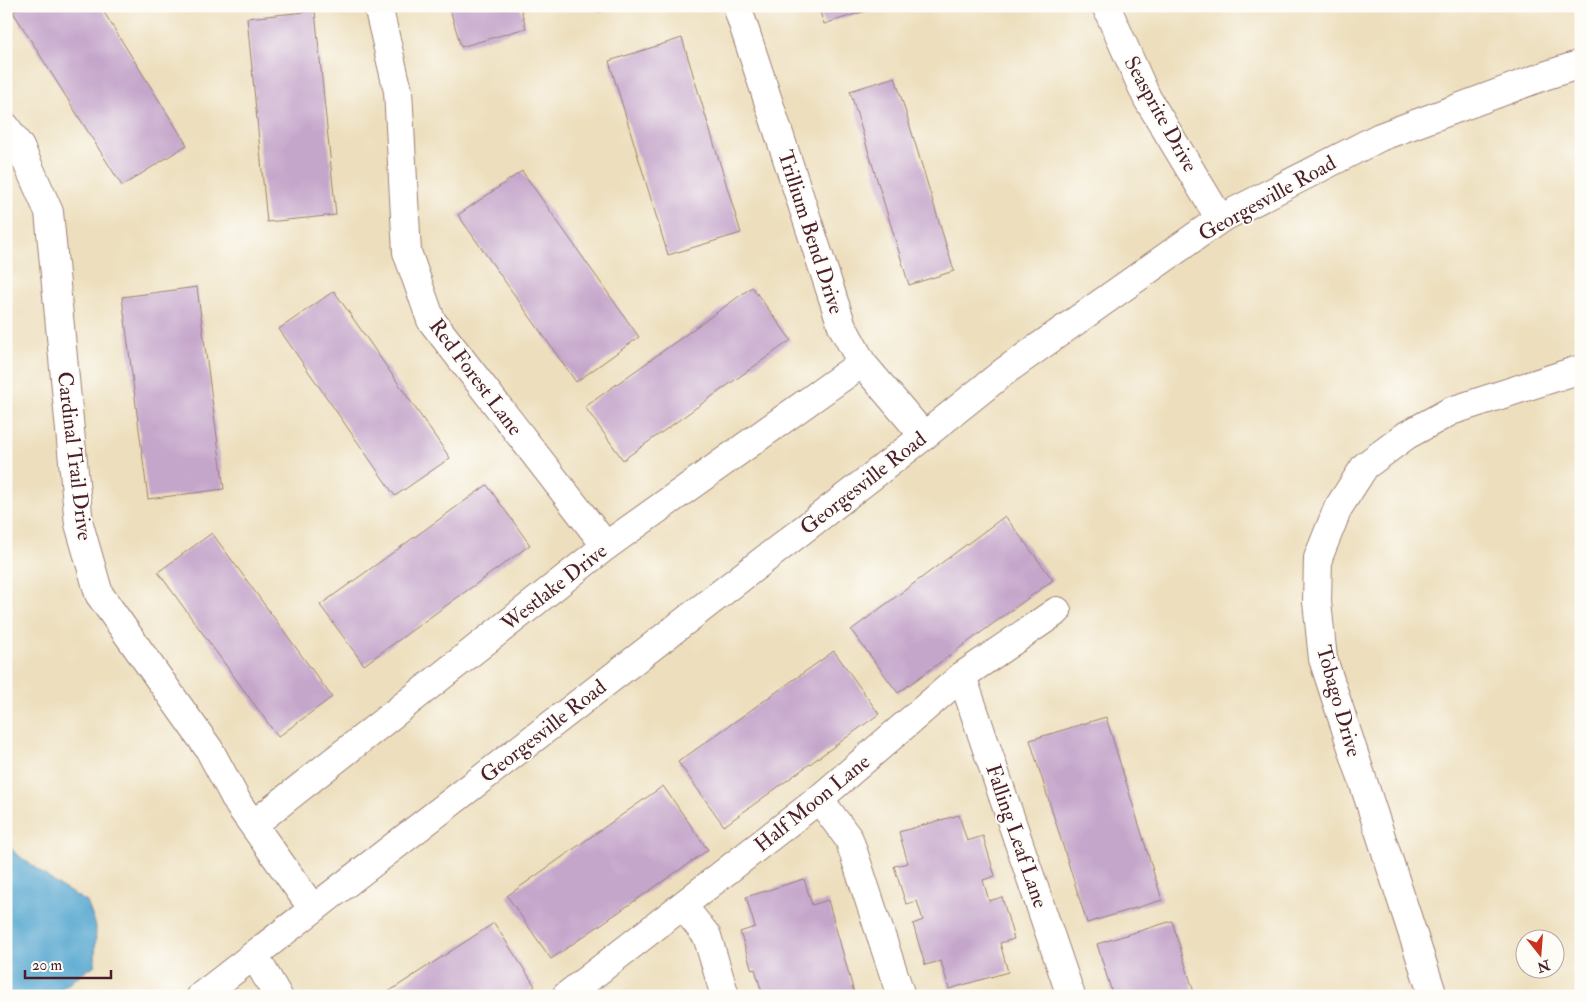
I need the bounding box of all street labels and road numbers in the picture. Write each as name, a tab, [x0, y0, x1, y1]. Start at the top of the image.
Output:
street label: Seasprite Drive	[1118, 52, 1204, 177]
street label: Trillium Bend Drive	[771, 147, 850, 318]
street label: Georgesville Road	[1194, 149, 1341, 247]
street label: Red Forest Lane	[423, 313, 529, 441]
street label: Cardinal Trail Drive	[51, 370, 98, 542]
street label: Georgesville Road	[795, 425, 932, 541]
street label: Westlake Drive	[495, 537, 613, 638]
street label: Tobago Drive	[1310, 642, 1367, 760]
street label: Georgesville Road	[475, 673, 612, 789]
street label: Half Moon Lane	[749, 748, 876, 858]
street label: Falling Leaf Lane	[979, 761, 1054, 912]

